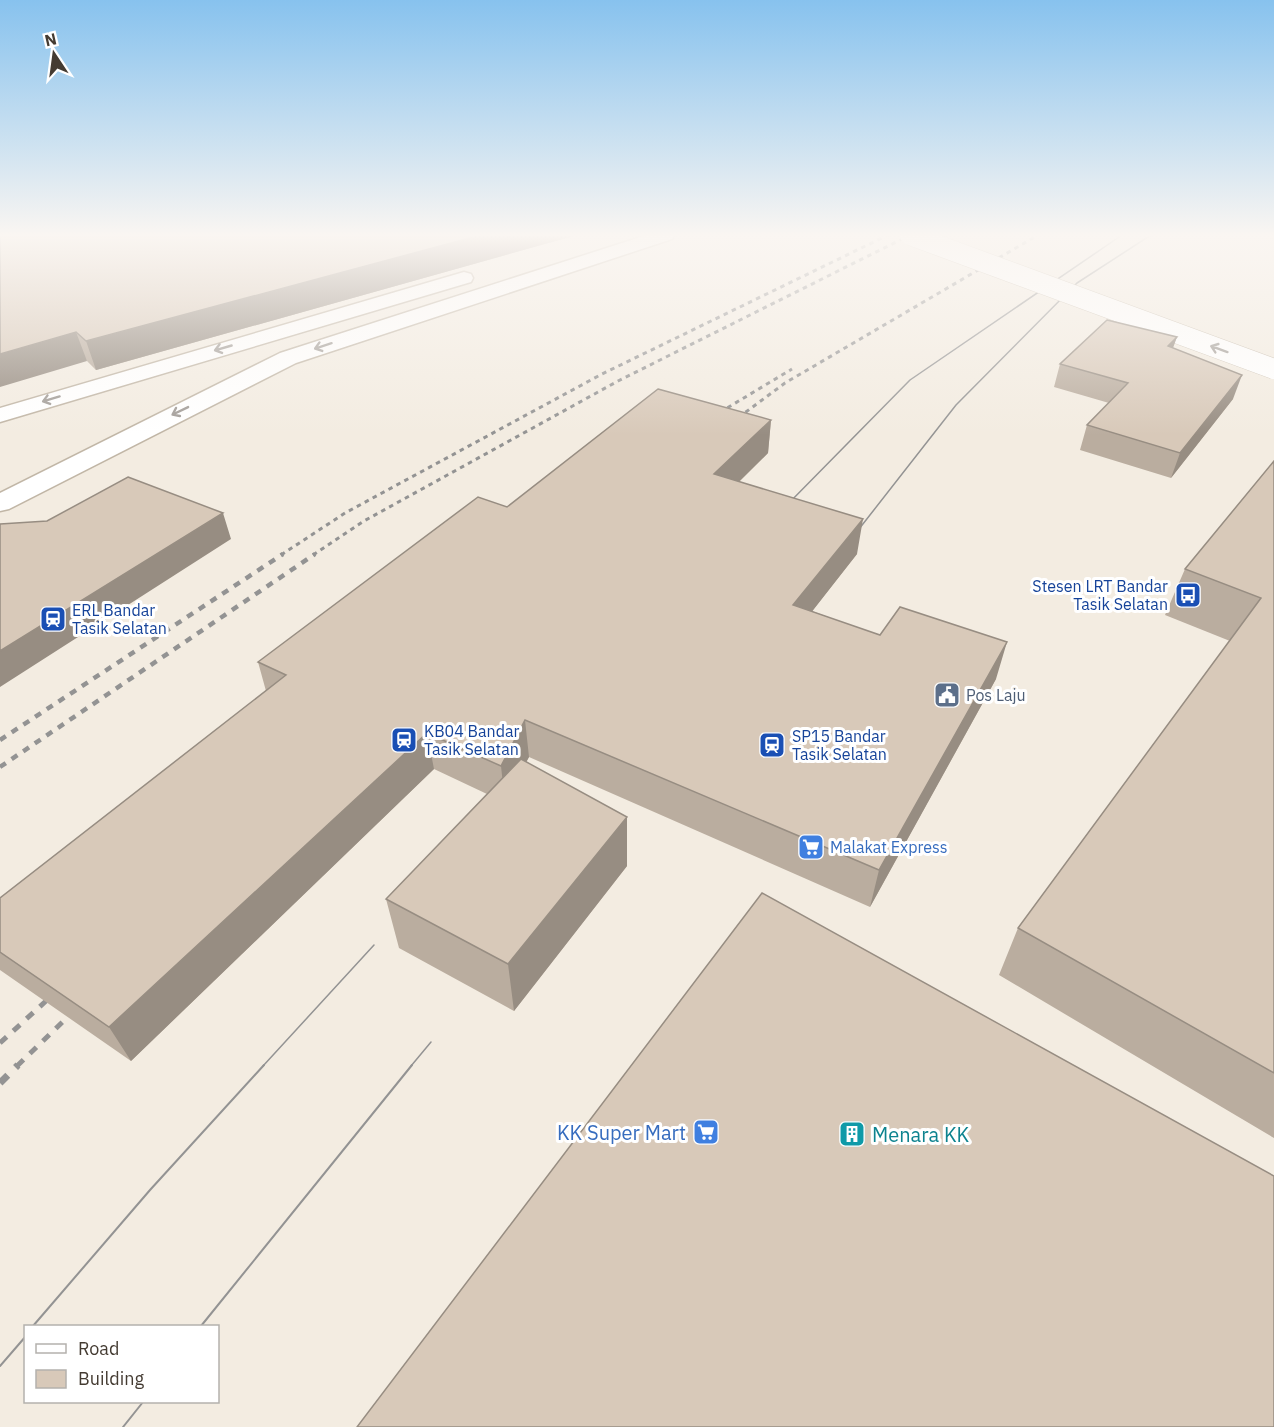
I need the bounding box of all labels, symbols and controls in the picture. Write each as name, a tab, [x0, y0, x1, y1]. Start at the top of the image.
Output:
north arrow	[24, 24, 84, 84]
text: N	[43, 28, 59, 50]
one-way arrow	[314, 342, 333, 353]
one-way arrow	[214, 343, 233, 354]
one-way arrow	[1210, 343, 1229, 354]
one-way arrow	[42, 394, 61, 405]
one-way arrow	[171, 406, 189, 418]
place label: Stesen LRT Bandar Tasik Selatan	[1032, 576, 1168, 614]
bus stop icon: Stesen LRT Bandar Tasik Selatan	[1173, 580, 1203, 610]
place label: ERL Bandar Tasik Selatan	[72, 600, 167, 638]
station icon: ERL Bandar Tasik Selatan	[38, 604, 68, 634]
public building icon: Pos Laju	[932, 680, 962, 710]
place label: Pos Laju	[966, 685, 1026, 705]
place label: KB04 Bandar Tasik Selatan	[424, 721, 519, 759]
station icon: KB04 Bandar Tasik Selatan	[389, 725, 419, 755]
place label: SP15 Bandar Tasik Selatan	[792, 726, 887, 764]
station icon: SP15 Bandar Tasik Selatan	[757, 730, 787, 760]
supermarket icon: Malakat Express	[796, 832, 826, 862]
place label: Malakat Express	[830, 837, 948, 857]
supermarket icon: KK Super Mart	[691, 1117, 721, 1147]
place label: KK Super Mart	[557, 1119, 686, 1146]
building icon: Menara KK	[837, 1119, 867, 1149]
place label: Menara KK	[872, 1121, 970, 1148]
legend	[24, 1325, 219, 1403]
text: Road	[78, 1337, 119, 1360]
text: Building	[78, 1367, 145, 1390]

